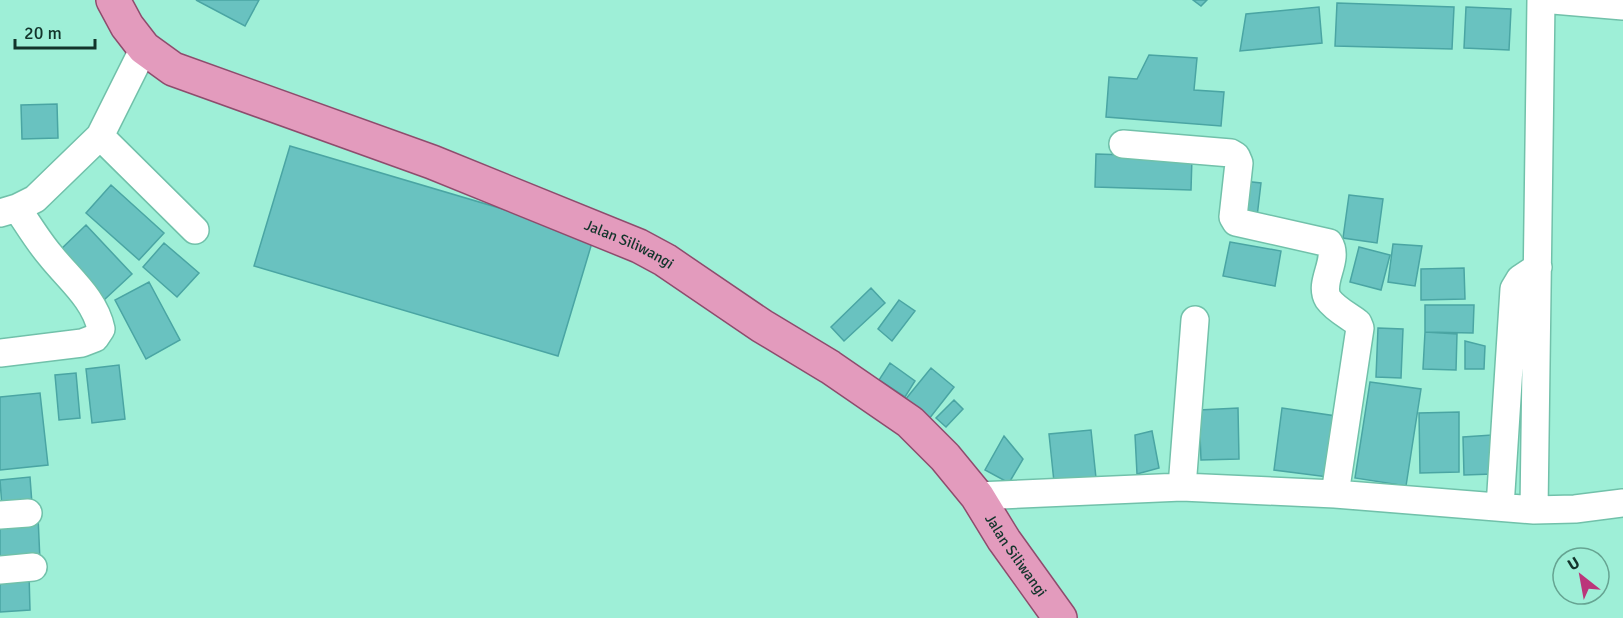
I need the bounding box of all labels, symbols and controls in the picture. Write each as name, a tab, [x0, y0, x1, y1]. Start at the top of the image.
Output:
scale bar	[15, 12, 94, 50]
text: 20 m	[24, 22, 62, 44]
street label: Jalan Siliwangi	[582, 216, 678, 273]
street label: Jalan Siliwangi	[981, 511, 1051, 600]
north arrow	[1551, 546, 1611, 606]
text: U	[1564, 553, 1584, 575]

